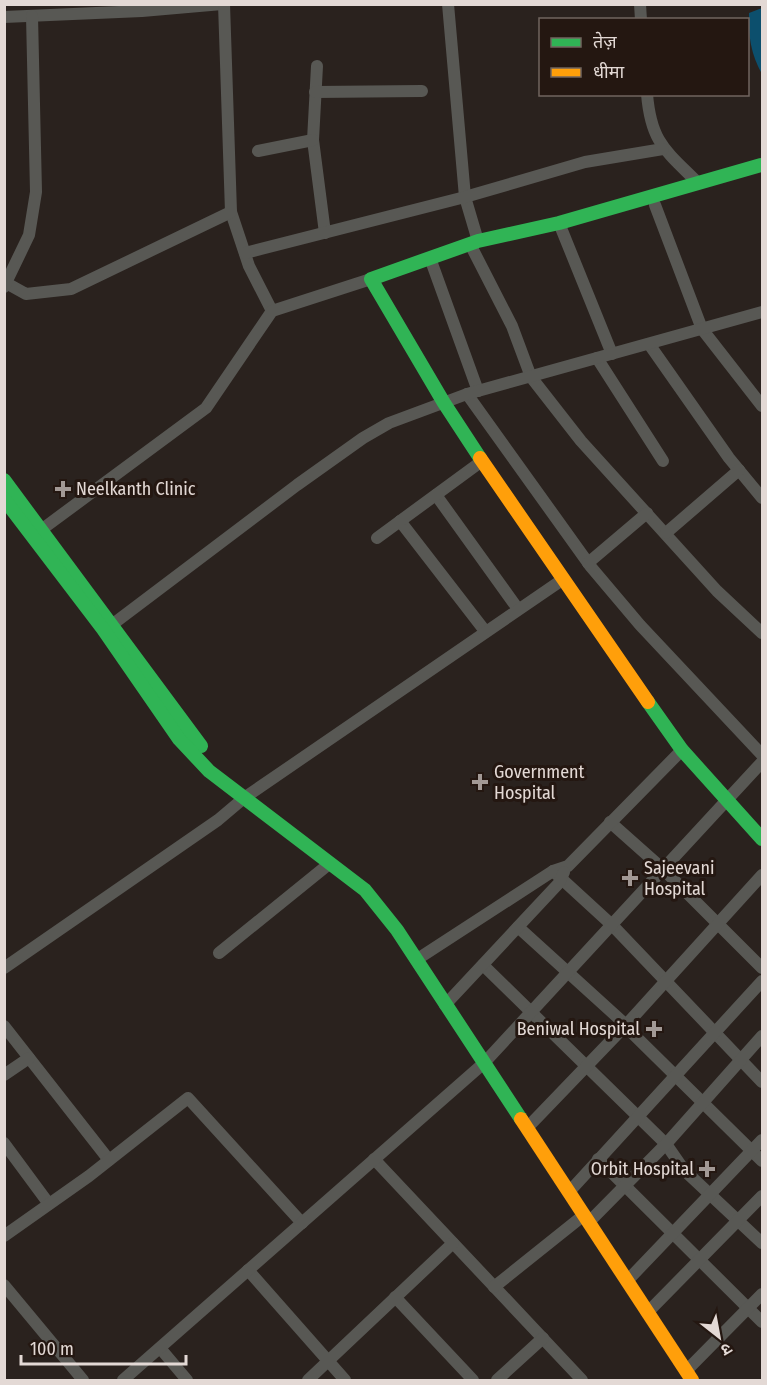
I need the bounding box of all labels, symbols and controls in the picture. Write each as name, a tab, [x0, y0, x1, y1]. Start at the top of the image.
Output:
legend	[539, 18, 749, 96]
text: तेज़	[593, 31, 617, 53]
text: धीमा	[593, 61, 624, 83]
place label: Neelkanth Clinic	[76, 478, 196, 500]
marker: Neelkanth Clinic	[54, 480, 72, 498]
place label: Government Hospital	[494, 761, 585, 804]
marker: Government Hospital	[471, 773, 489, 791]
place label: Sajeevani Hospital	[644, 857, 714, 900]
marker: Sajeevani Hospital	[621, 869, 639, 887]
place label: Beniwal Hospital	[517, 1018, 640, 1040]
marker: Beniwal Hospital	[645, 1020, 663, 1038]
place label: Orbit Hospital	[591, 1158, 694, 1180]
marker: Orbit Hospital	[698, 1160, 716, 1178]
north arrow	[689, 1307, 749, 1367]
scale bar	[21, 1328, 186, 1366]
text: 100 m	[30, 1338, 74, 1360]
text: उ	[717, 1339, 735, 1360]

